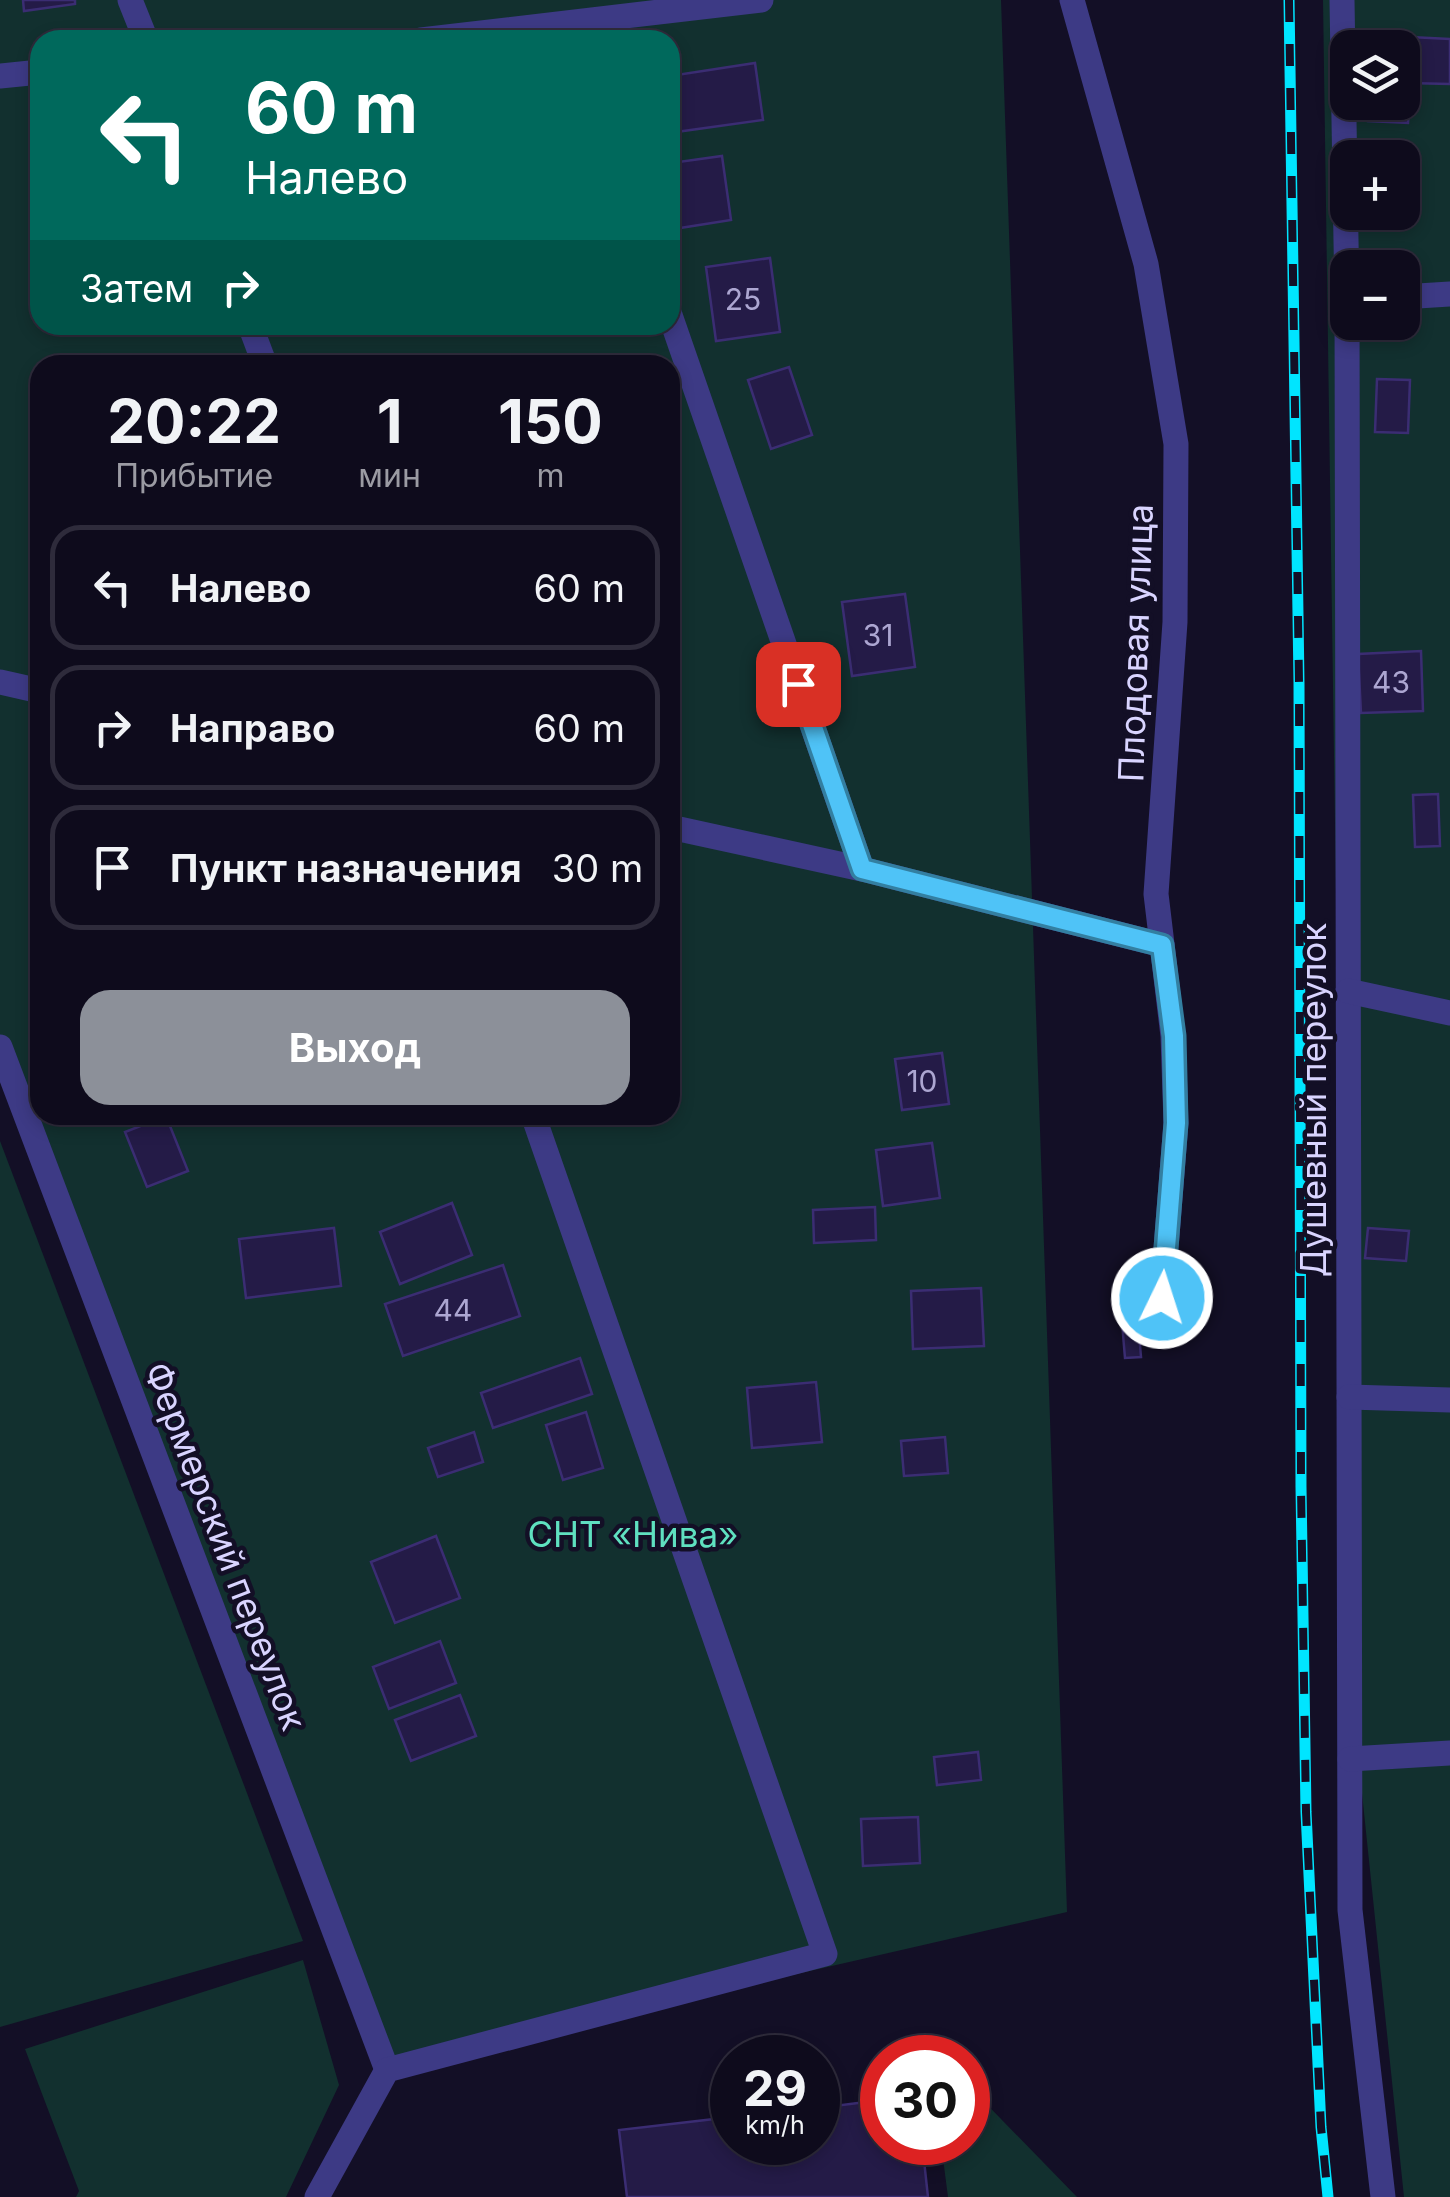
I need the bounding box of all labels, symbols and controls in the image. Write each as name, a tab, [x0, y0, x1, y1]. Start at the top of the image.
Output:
map controls	[1330, 30, 1420, 340]
button: layers	[1330, 30, 1420, 120]
text: 60 m	[245, 65, 418, 150]
icon: left	[80, 70, 210, 200]
button: +	[1330, 140, 1420, 230]
text: Налево	[245, 150, 408, 205]
button: −	[1330, 250, 1420, 340]
icon: right	[213, 260, 268, 315]
text: Затем	[80, 265, 193, 311]
house number: 25	[725, 281, 761, 317]
text: 20:22	[107, 385, 281, 457]
text: 1	[377, 385, 403, 457]
text: 150	[498, 385, 603, 457]
text: Прибытие	[115, 456, 273, 495]
text: мин	[358, 456, 421, 495]
text: m	[536, 456, 564, 495]
street label: Плодовая улица	[1109, 503, 1161, 783]
icon: left	[85, 560, 140, 615]
text: Налево	[170, 565, 311, 611]
text: 60 m	[533, 565, 625, 611]
house number: 31	[863, 617, 893, 653]
pin	[756, 642, 841, 727]
icon: arrive	[771, 657, 826, 712]
house number: 43	[1372, 664, 1410, 700]
icon: right	[85, 700, 140, 755]
text: Направо	[170, 705, 335, 751]
text: 60 m	[533, 705, 625, 751]
icon: arrive	[85, 840, 140, 895]
text: Пункт назначения	[170, 845, 522, 891]
text: 30 m	[552, 845, 643, 891]
street label: Душевный переулок	[1292, 923, 1334, 1277]
button: Выход	[80, 990, 630, 1105]
house number: 10	[906, 1063, 938, 1099]
position arrow	[1110, 1246, 1214, 1350]
house number: 44	[434, 1292, 472, 1328]
street label: Фермерский переулок	[136, 1356, 316, 1736]
park label: СНТ «Нива»	[528, 1513, 738, 1555]
speed limit sign: 30	[860, 2035, 990, 2165]
text: 29	[743, 2058, 807, 2118]
text: km/h	[745, 2110, 805, 2140]

